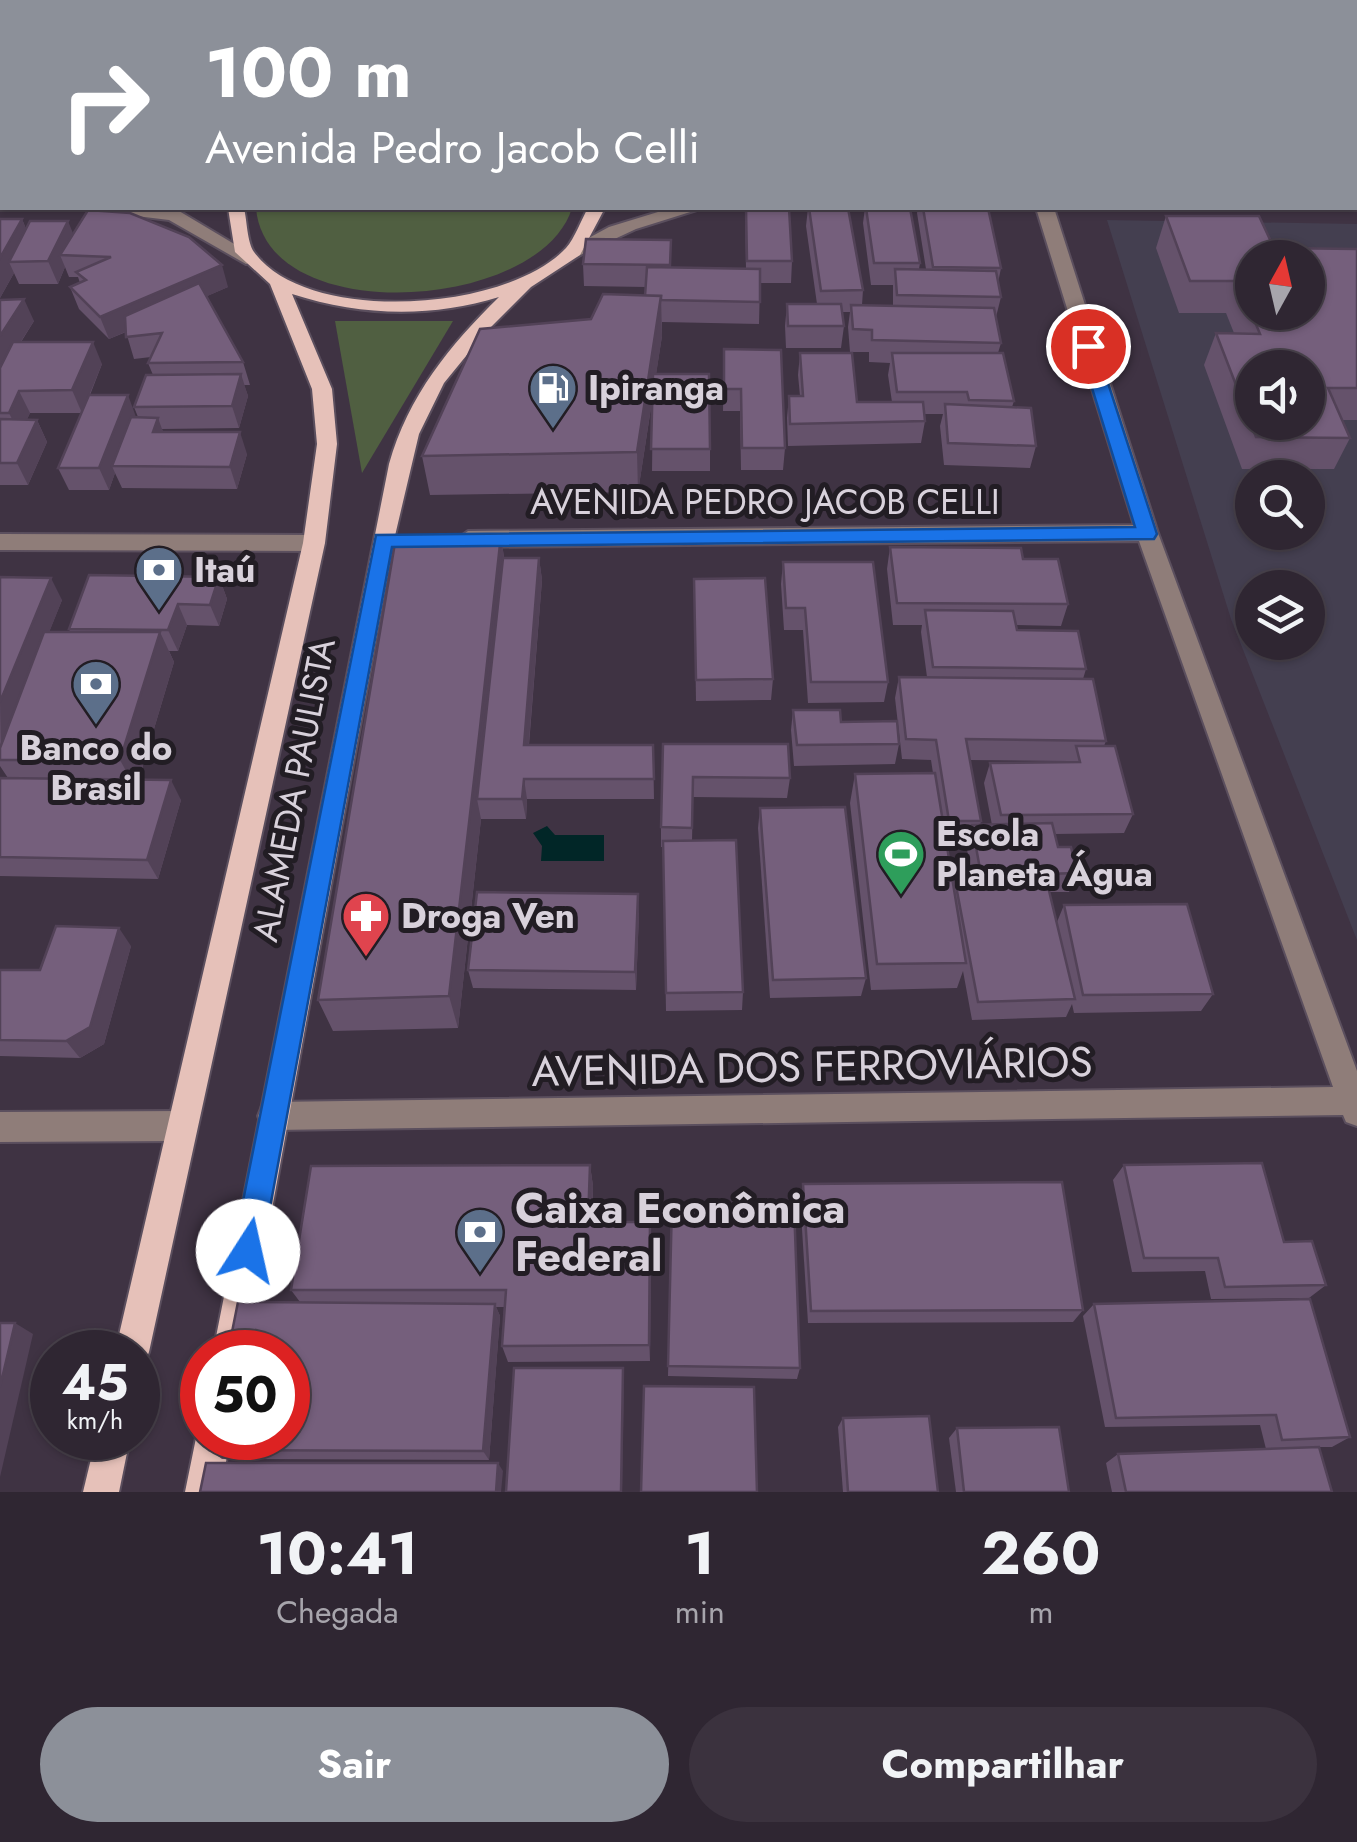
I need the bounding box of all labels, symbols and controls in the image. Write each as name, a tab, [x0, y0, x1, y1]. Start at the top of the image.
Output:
text: 100 m	[205, 22, 412, 123]
icon: right	[40, 40, 170, 170]
text: Avenida Pedro Jacob Celli	[205, 115, 700, 180]
north arrow	[1235, 240, 1325, 330]
map controls	[1235, 240, 1325, 660]
pin	[1046, 304, 1131, 389]
icon: arrive	[1061, 319, 1116, 374]
button: sound	[1235, 350, 1325, 440]
fuel station icon: Ipiranga	[527, 362, 579, 430]
place label: Ipiranga	[588, 363, 724, 413]
button: search	[1235, 460, 1325, 550]
street label: AVENIDA PEDRO JACOB CELLI	[530, 477, 1000, 527]
bank icon: Itaú	[133, 544, 185, 612]
place label: Itaú	[194, 545, 255, 595]
button: layers	[1235, 570, 1325, 660]
street label: ALAMEDA PAULISTA	[240, 634, 348, 946]
bank icon: Banco do Brasil	[70, 658, 122, 726]
place label: Banco do Brasil	[20, 723, 172, 813]
place label: Escola Planeta Água	[936, 809, 1153, 899]
sports icon: Escola Planeta Água	[875, 828, 927, 896]
pharmacy icon: Droga Ven	[340, 890, 392, 958]
place label: Droga Ven	[401, 891, 575, 941]
street label: AVENIDA DOS FERROVIÁRIOS	[531, 1031, 1093, 1102]
place label: Caixa Econômica Federal	[515, 1178, 845, 1287]
position arrow	[196, 1199, 300, 1303]
bank icon: Caixa Econômica Federal	[454, 1206, 506, 1274]
speed limit sign: 50	[180, 1330, 310, 1460]
text: 45	[61, 1346, 129, 1419]
text: km/h	[67, 1402, 123, 1438]
text: 10:41	[256, 1510, 418, 1597]
text: 1	[685, 1510, 715, 1597]
text: 260	[981, 1510, 1101, 1597]
text: Chegada	[276, 1589, 399, 1635]
text: min	[675, 1589, 725, 1635]
text: m	[1028, 1589, 1053, 1635]
button: Sair	[40, 1707, 669, 1822]
button: Compartilhar	[689, 1707, 1317, 1822]

